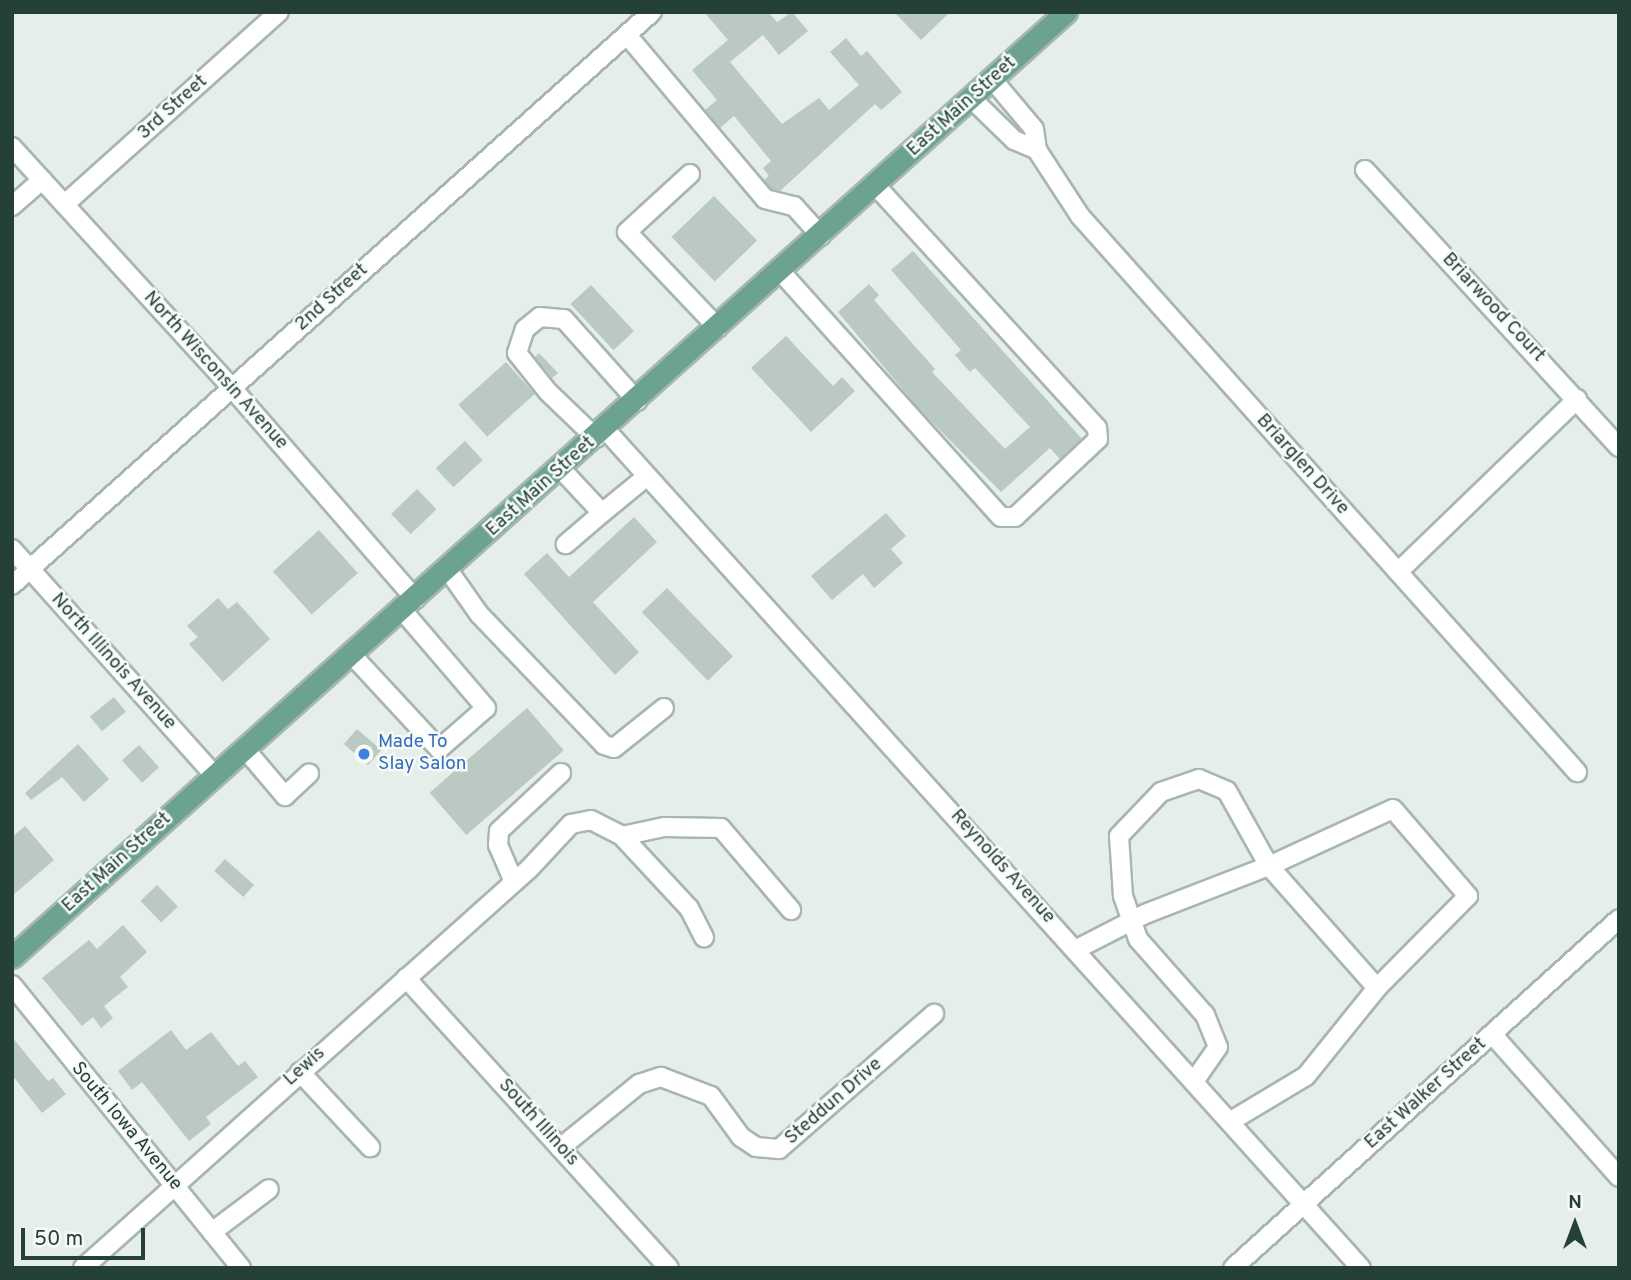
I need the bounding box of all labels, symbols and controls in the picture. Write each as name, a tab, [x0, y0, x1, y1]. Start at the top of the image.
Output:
street label: East Main Street	[903, 52, 1021, 162]
street label: 3rd Street	[133, 71, 213, 145]
street label: Briarwood Court	[1436, 249, 1550, 367]
street label: 2nd Street	[291, 259, 373, 337]
street label: North Wisconsin Avenue	[137, 287, 293, 455]
street label: Briarglen Drive	[1251, 410, 1353, 520]
street label: East Main Street	[482, 432, 600, 542]
street label: North Illinois Avenue	[45, 589, 181, 735]
place label: Made To Slay Salon	[378, 732, 466, 776]
marker: Made To Slay Salon	[356, 746, 372, 762]
street label: Reynolds Avenue	[945, 805, 1059, 929]
street label: East Main Street	[58, 808, 176, 918]
street label: East Walker Street	[1360, 1033, 1492, 1155]
street label: Lewis	[280, 1042, 330, 1092]
street label: Steddun Drive	[781, 1054, 887, 1150]
street label: South Iowa Avenue	[65, 1058, 187, 1196]
street label: South Illinois	[493, 1075, 583, 1171]
north arrow	[1540, 1189, 1610, 1259]
text: N	[1568, 1191, 1582, 1215]
scale bar	[24, 1214, 149, 1258]
text: 50 m	[34, 1226, 83, 1253]

